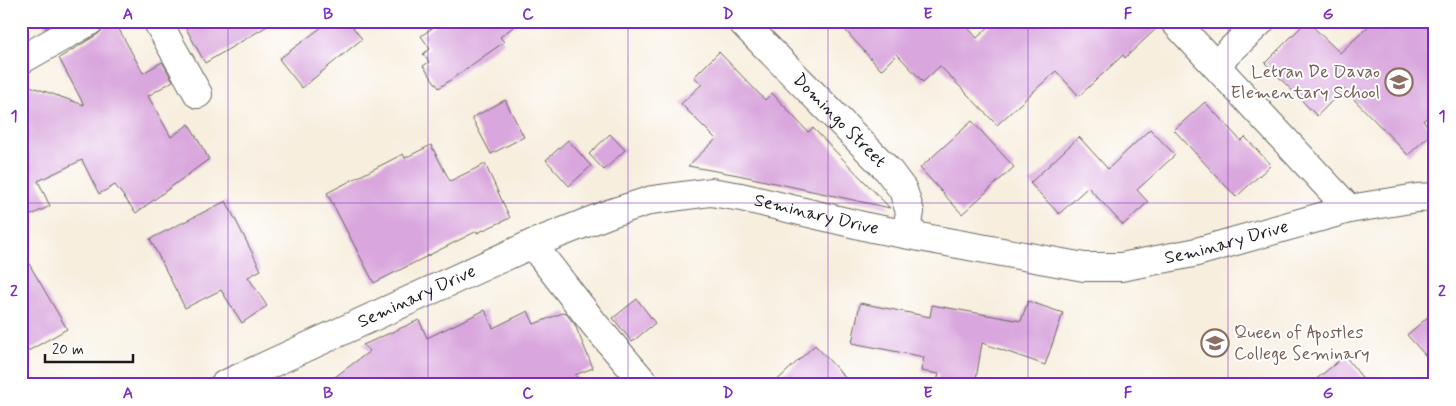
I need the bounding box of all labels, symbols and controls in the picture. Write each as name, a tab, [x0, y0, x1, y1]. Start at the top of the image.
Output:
text: A	[123, 4, 133, 25]
text: B	[323, 4, 333, 25]
text: C	[522, 4, 534, 25]
text: D	[722, 4, 734, 25]
text: E	[923, 4, 933, 25]
text: F	[1124, 4, 1133, 25]
text: G	[1323, 4, 1334, 25]
place label: Letran De Davao Elementary School	[1230, 60, 1380, 105]
school or university icon: Letran De Davao Elementary School	[1384, 67, 1414, 97]
street label: Domingo Street	[787, 68, 891, 173]
text: 1	[10, 106, 18, 127]
text: 1	[1438, 106, 1446, 127]
street label: Seminary Drive	[752, 188, 881, 241]
street label: Seminary Drive	[1162, 215, 1291, 270]
street label: Seminary Drive	[354, 259, 480, 334]
text: 2	[10, 281, 18, 302]
text: 2	[1438, 281, 1446, 302]
place label: Queen of Apostles College Seminary	[1234, 321, 1370, 366]
school or university icon: Queen of Apostles College Seminary	[1200, 328, 1230, 358]
scale bar	[45, 331, 132, 363]
text: 20 m	[52, 340, 84, 360]
text: A	[123, 383, 133, 404]
text: B	[323, 383, 333, 404]
text: C	[522, 383, 534, 404]
text: D	[722, 383, 734, 404]
text: E	[923, 383, 933, 404]
text: F	[1124, 383, 1133, 404]
text: G	[1323, 383, 1334, 404]

